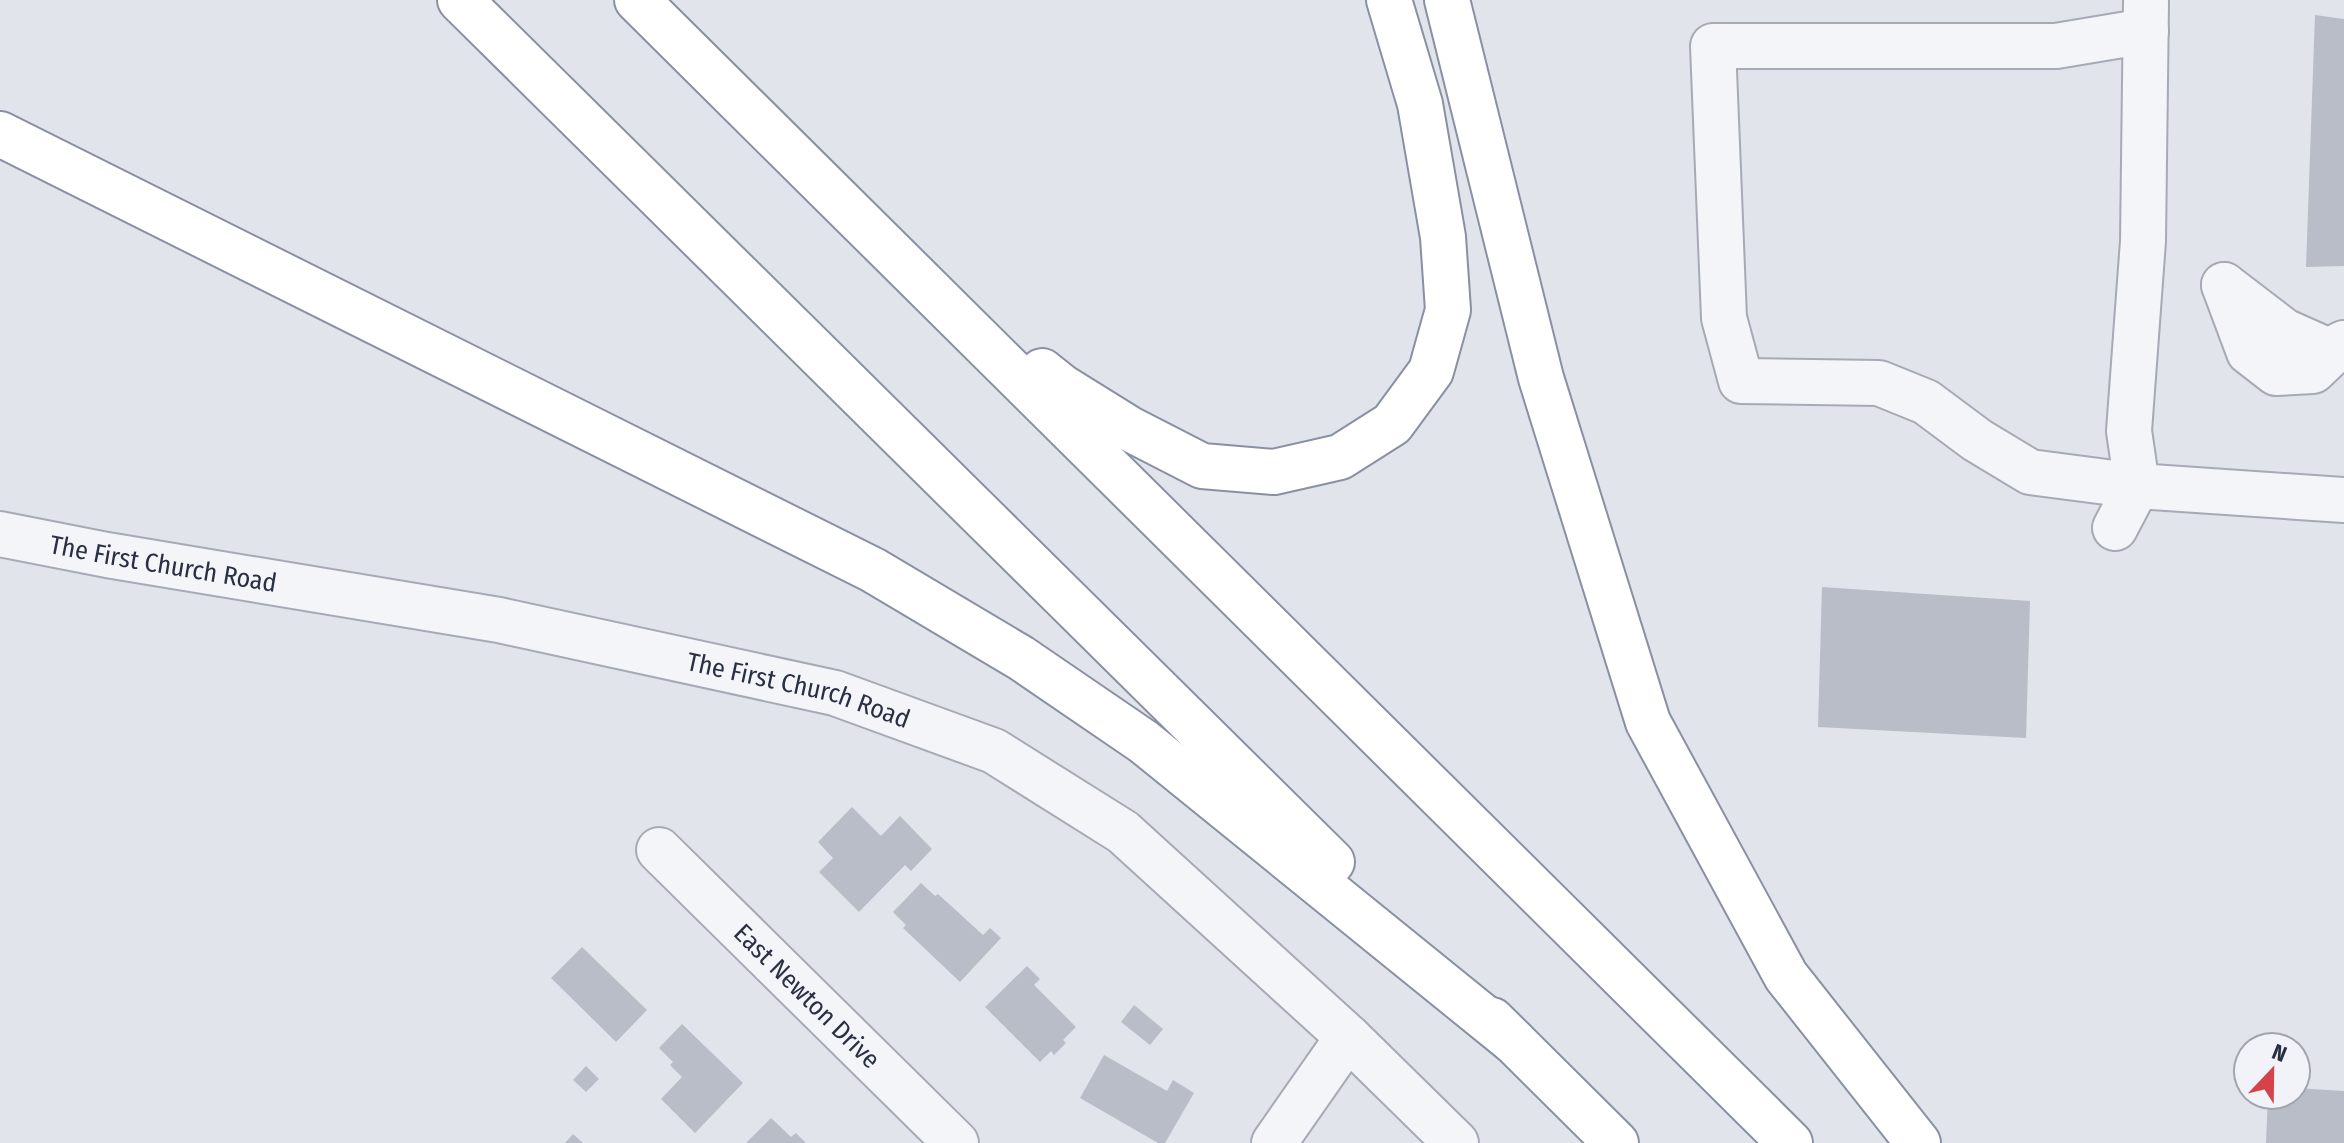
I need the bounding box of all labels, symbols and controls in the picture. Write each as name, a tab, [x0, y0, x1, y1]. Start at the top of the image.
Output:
street label: The First Church Road	[47, 529, 279, 599]
street label: The First Church Road	[684, 646, 914, 735]
street label: East Newton Drive	[727, 918, 886, 1075]
north arrow	[2232, 1031, 2312, 1111]
text: N	[2268, 1038, 2290, 1068]

